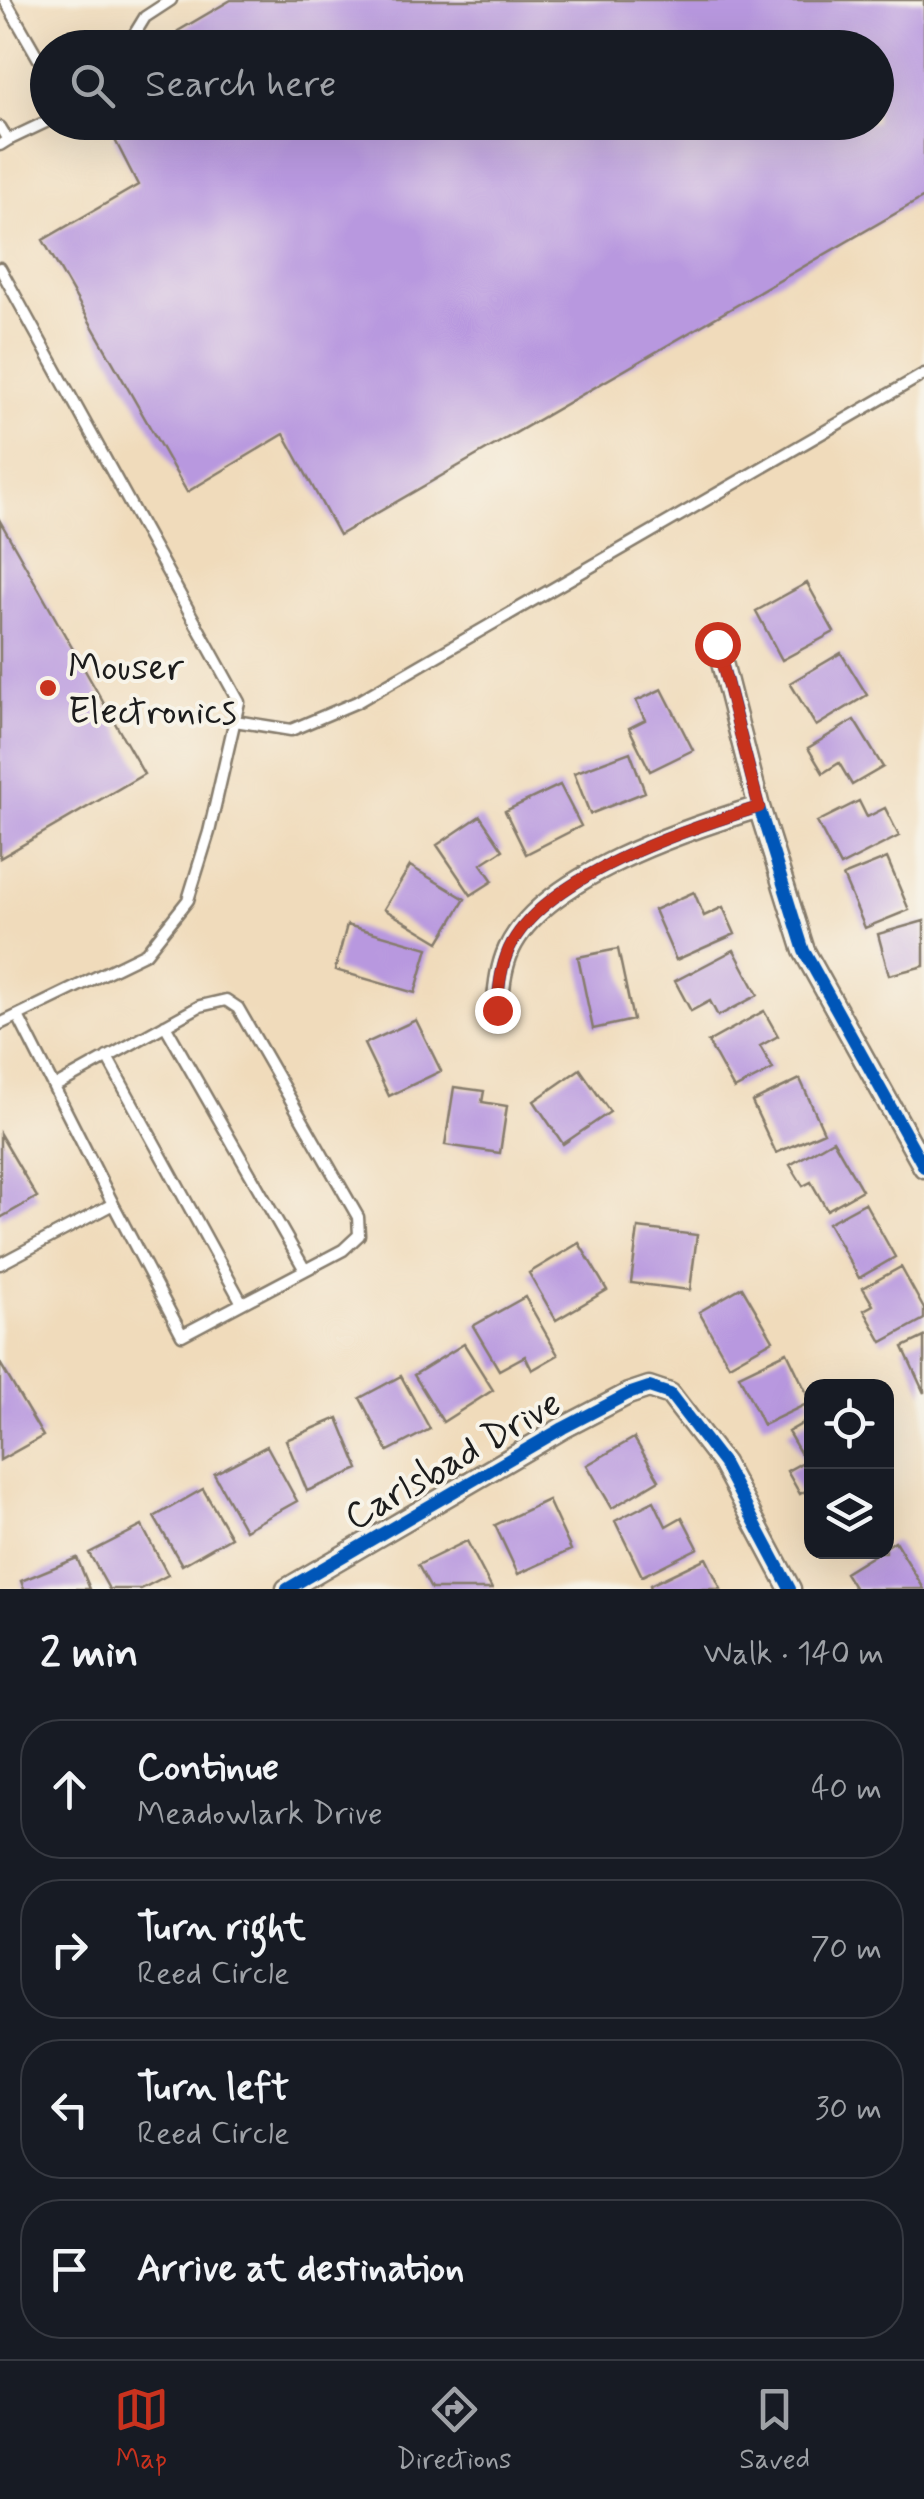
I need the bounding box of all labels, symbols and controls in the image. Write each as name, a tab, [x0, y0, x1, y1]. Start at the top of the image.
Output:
search box	[30, 30, 894, 140]
icon: search	[65, 58, 120, 113]
text: Search here	[145, 61, 336, 110]
route start	[695, 622, 741, 668]
place label: Mouser Electronics	[68, 644, 237, 737]
marker: Mouser Electronics	[37, 677, 59, 699]
route end	[475, 988, 521, 1034]
street label: Carlsbad Drive	[336, 1379, 570, 1543]
map controls	[804, 1379, 894, 1559]
button: locate	[804, 1379, 894, 1469]
button: layers	[804, 1469, 894, 1559]
text: 2 min	[40, 1627, 139, 1682]
text: Walk · 140 m	[703, 1633, 884, 1675]
text: Continue	[137, 1744, 279, 1793]
icon: ahead	[42, 1762, 97, 1817]
text: 40 m	[811, 1768, 882, 1810]
text: Meadowlark Drive	[137, 1793, 383, 1835]
text: Turn right	[137, 1904, 306, 1953]
icon: right	[42, 1922, 97, 1977]
text: 70 m	[810, 1928, 882, 1970]
text: Reed Circle	[137, 1953, 290, 1995]
text: Turn left	[137, 2064, 289, 2113]
icon: left	[42, 2082, 97, 2137]
text: 30 m	[815, 2088, 882, 2130]
text: Reed Circle	[137, 2113, 290, 2155]
icon: arrive	[42, 2242, 97, 2297]
text: Arrive at destination	[137, 2245, 464, 2294]
tab: Map	[114, 2382, 169, 2479]
tab: Directions	[397, 2382, 512, 2479]
tab: Saved	[739, 2382, 810, 2479]

